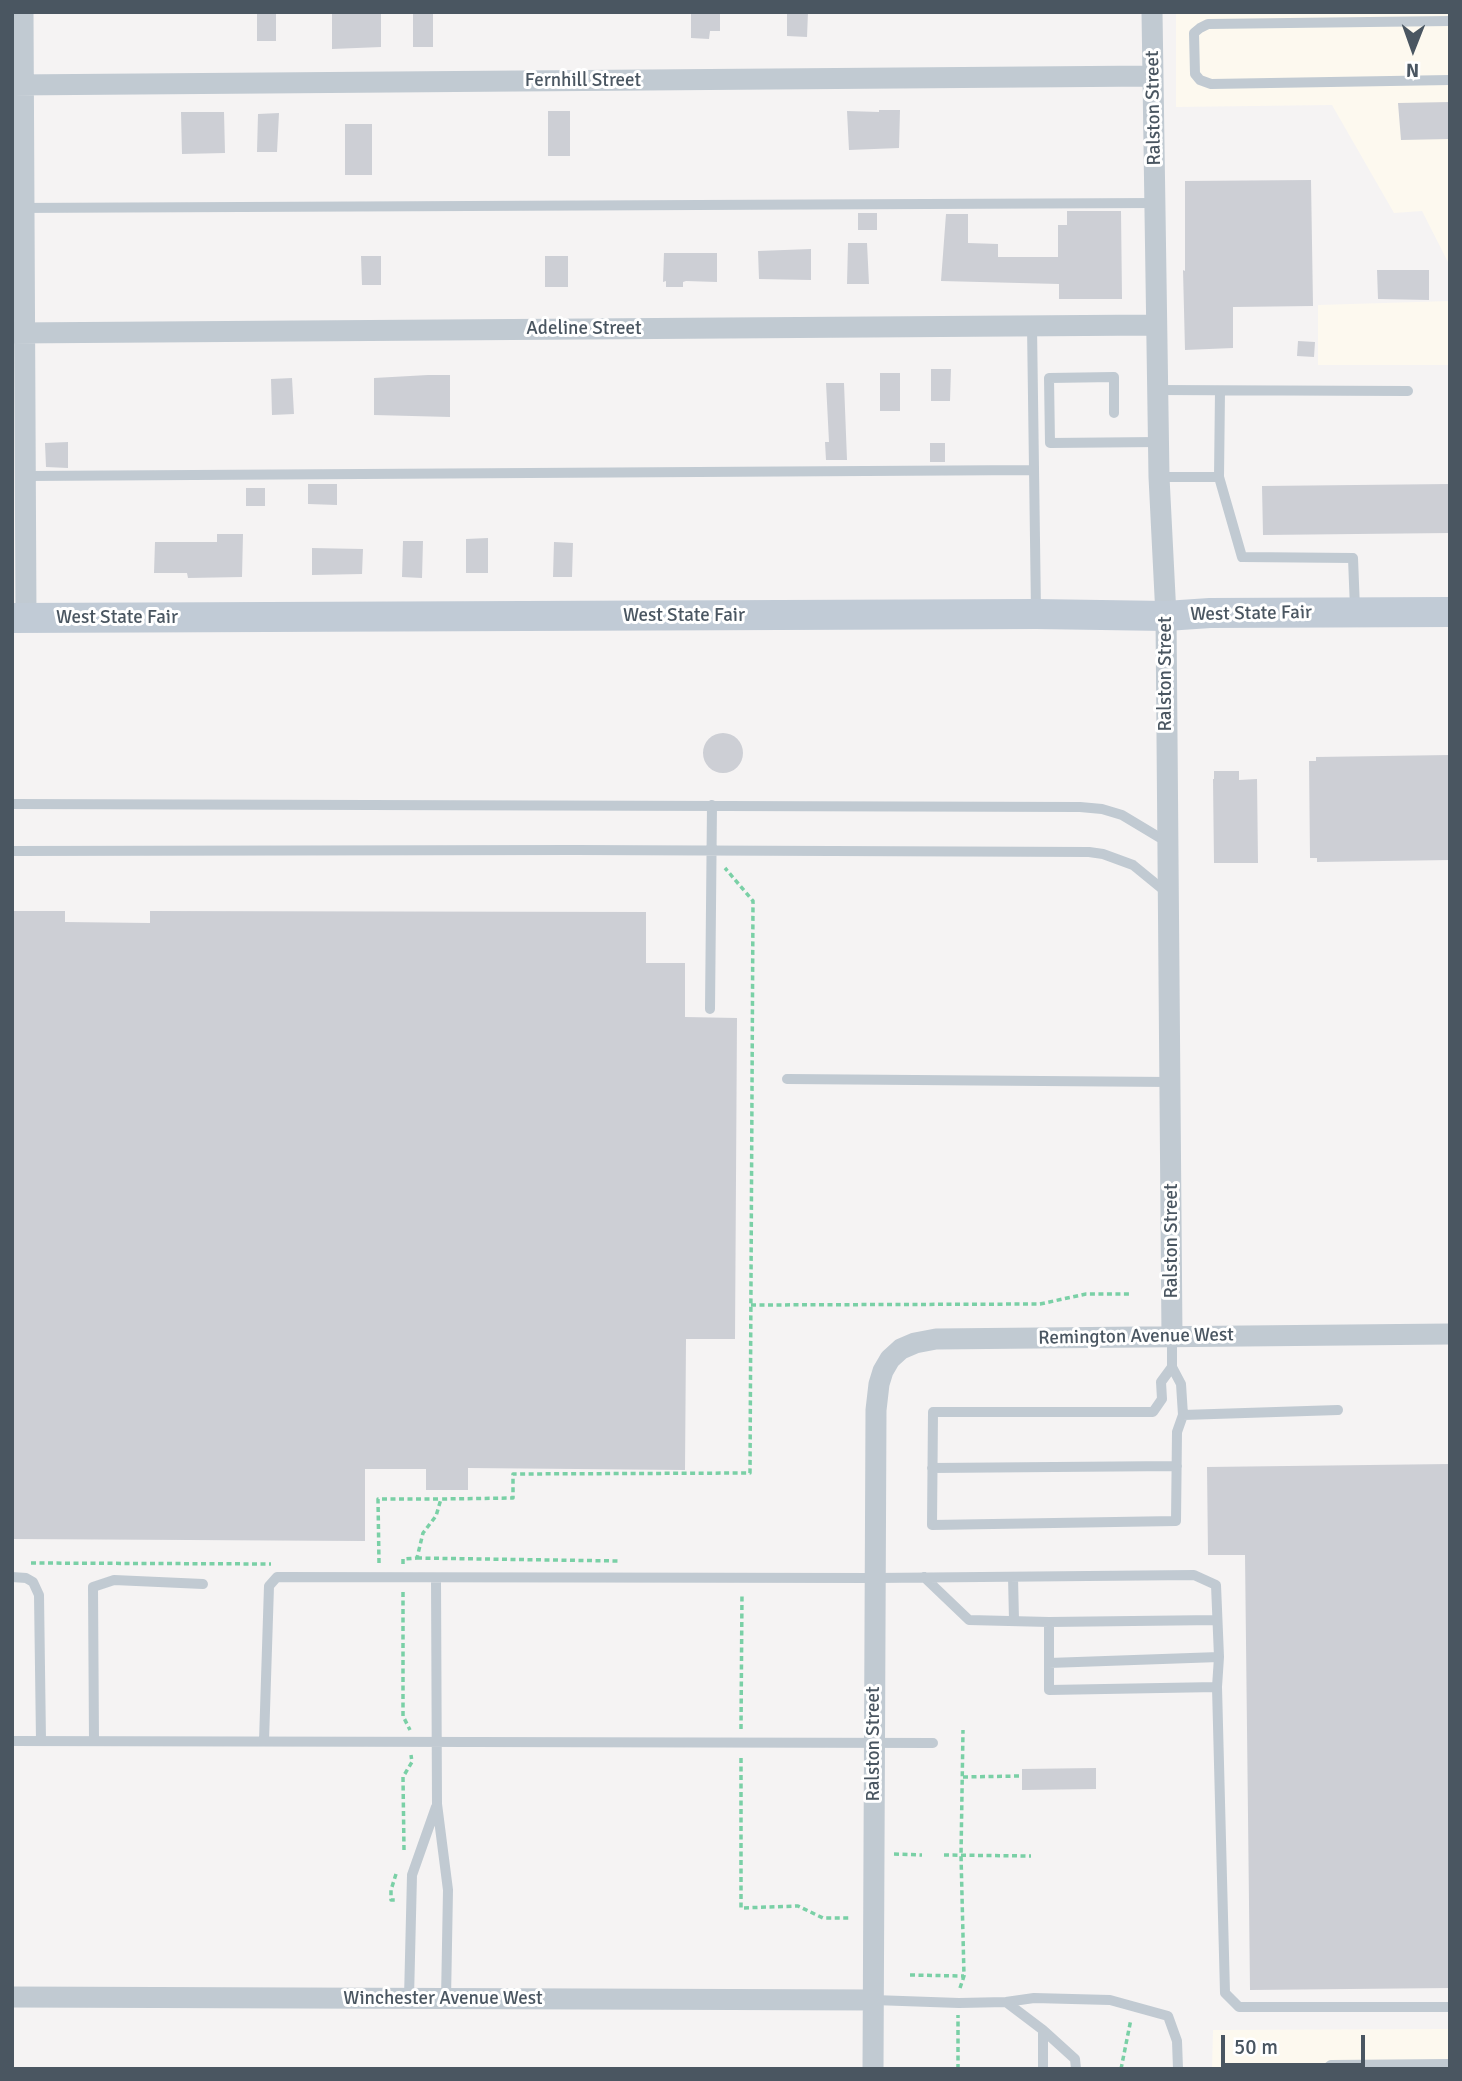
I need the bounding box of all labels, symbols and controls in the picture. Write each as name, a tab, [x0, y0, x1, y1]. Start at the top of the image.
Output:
north arrow	[1378, 14, 1448, 84]
street label: Ralston Street	[1142, 50, 1166, 166]
text: N	[1406, 58, 1419, 82]
street label: Fernhill Street	[525, 70, 641, 92]
street label: Adeline Street	[526, 318, 642, 340]
street label: West State Fair	[1190, 602, 1312, 626]
street label: West State Fair	[623, 605, 745, 627]
street label: West State Fair	[56, 607, 178, 629]
street label: Ralston Street	[1155, 616, 1177, 732]
street label: Ralston Street	[1161, 1183, 1183, 1299]
street label: Remington Avenue West	[1038, 1324, 1234, 1350]
street label: Ralston Street	[863, 1686, 885, 1802]
street label: Winchester Avenue West	[343, 1988, 543, 2010]
scale bar	[1224, 2022, 1368, 2066]
text: 50 m	[1234, 2034, 1278, 2060]

